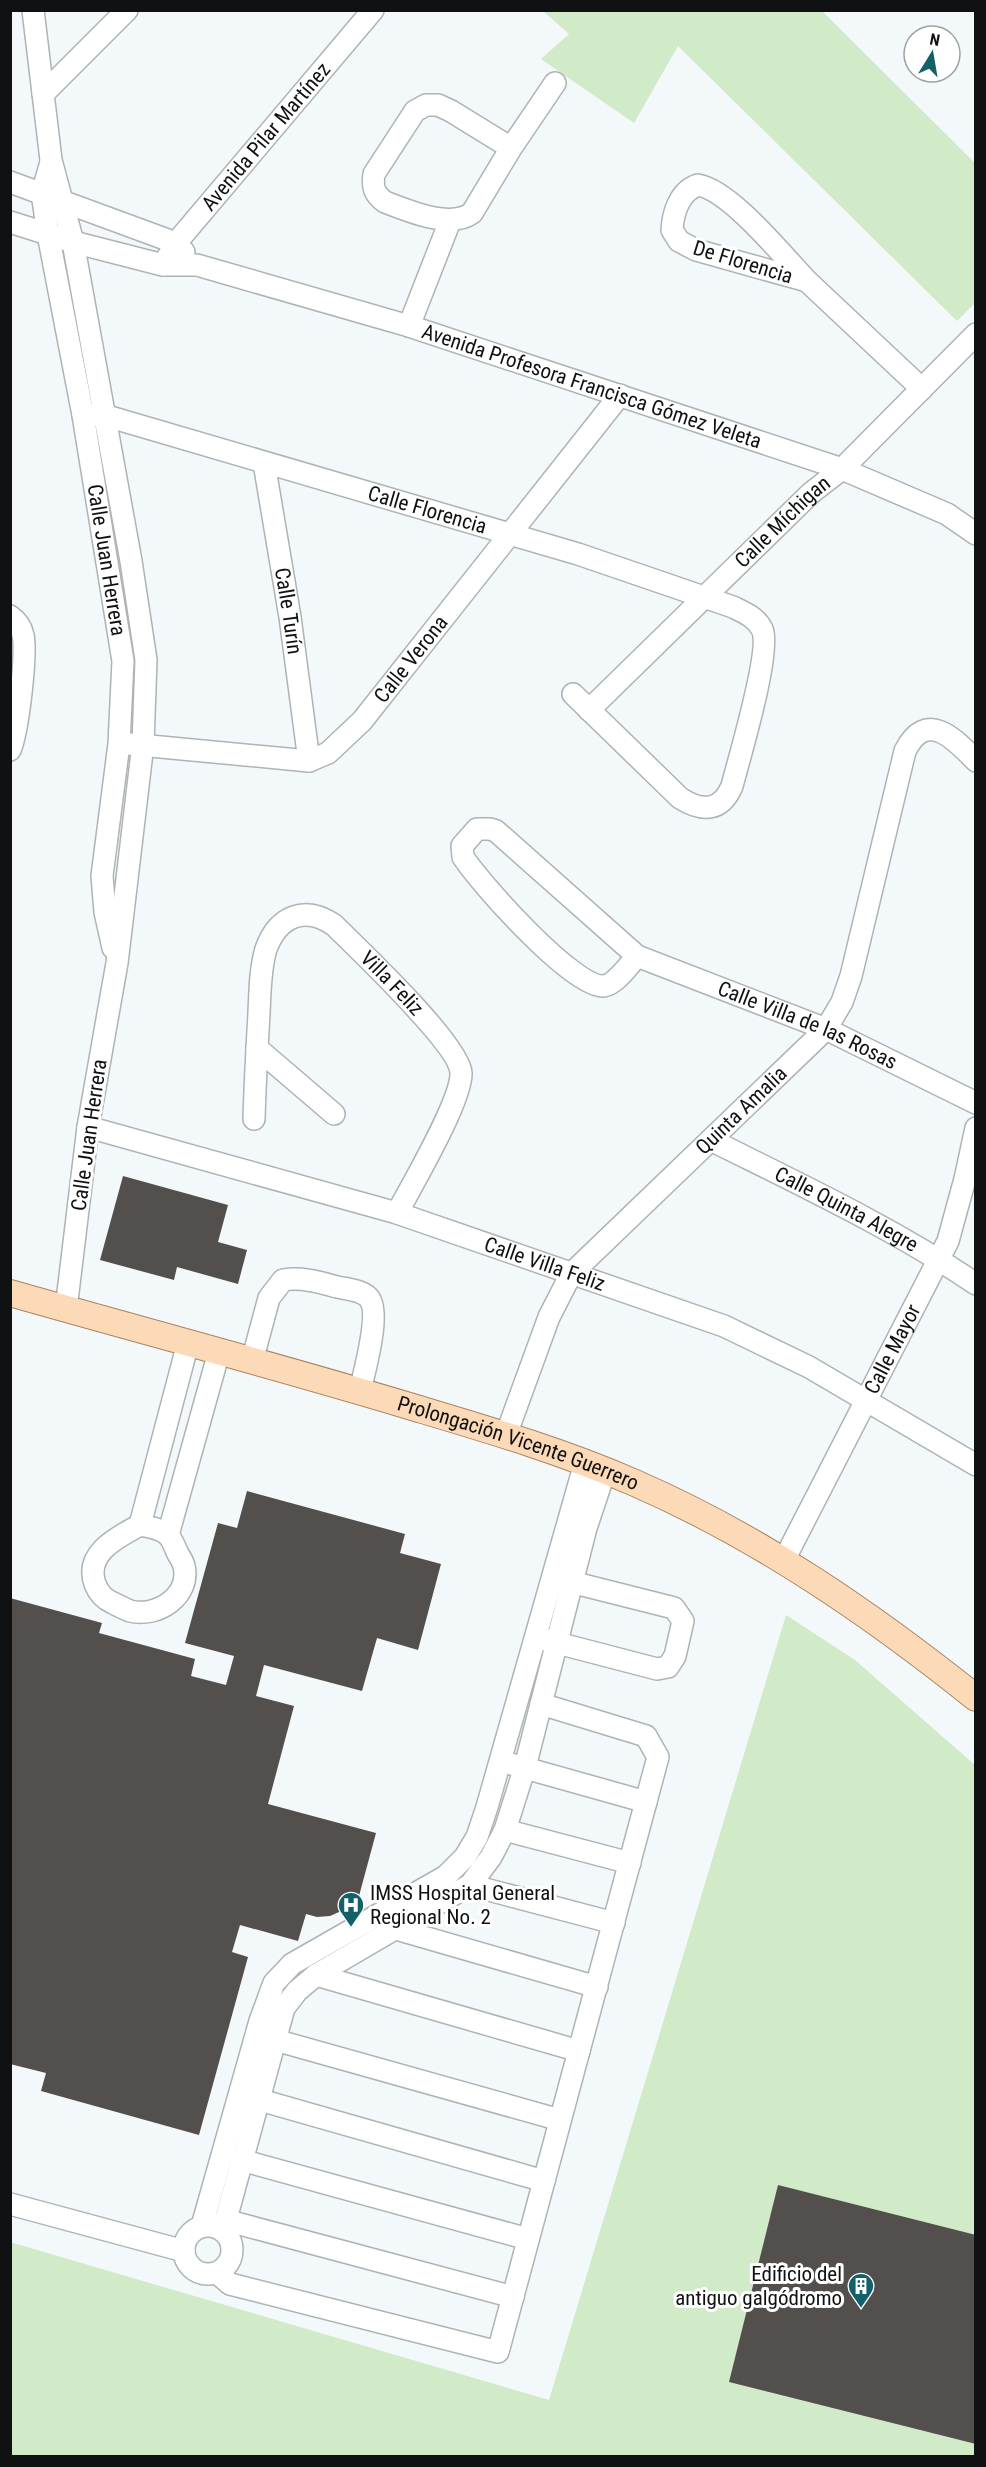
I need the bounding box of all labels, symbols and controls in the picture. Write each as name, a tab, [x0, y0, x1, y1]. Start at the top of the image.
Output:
north arrow	[902, 24, 962, 84]
text: N	[928, 30, 941, 50]
street label: Avenida Pilar Martínez	[197, 58, 335, 215]
street label: De Florencia	[690, 235, 796, 289]
street label: Avenida Profesora Francisca Gómez Veleta	[419, 319, 764, 454]
street label: Calle Míchigan	[730, 471, 835, 573]
street label: Calle Florencia	[365, 481, 490, 539]
street label: Calle Juan Herrera	[82, 483, 131, 637]
street label: Calle Turín	[270, 566, 307, 656]
street label: Calle Verona	[369, 611, 453, 708]
street label: Villa Feliz	[356, 946, 429, 1020]
street label: Calle Villa de las Rosas	[714, 976, 901, 1074]
street label: Calle Juan Herrera	[66, 1058, 112, 1212]
street label: Quinta Amalia	[691, 1061, 792, 1159]
street label: Calle Quinta Alegre	[771, 1162, 922, 1257]
street label: Calle Villa Feliz	[481, 1232, 608, 1296]
street label: Calle Mayor	[859, 1300, 925, 1398]
street label: Prolongación Vicente Guerrero	[395, 1391, 643, 1495]
place label: IMSS Hospital General Regional No. 2	[370, 1881, 555, 1929]
hospital icon: IMSS Hospital General Regional No. 2	[336, 1890, 366, 1928]
place label: Edificio del antiguo galgódromo	[675, 2262, 842, 2310]
building icon: Edificio del antiguo galgódromo	[846, 2271, 876, 2309]

